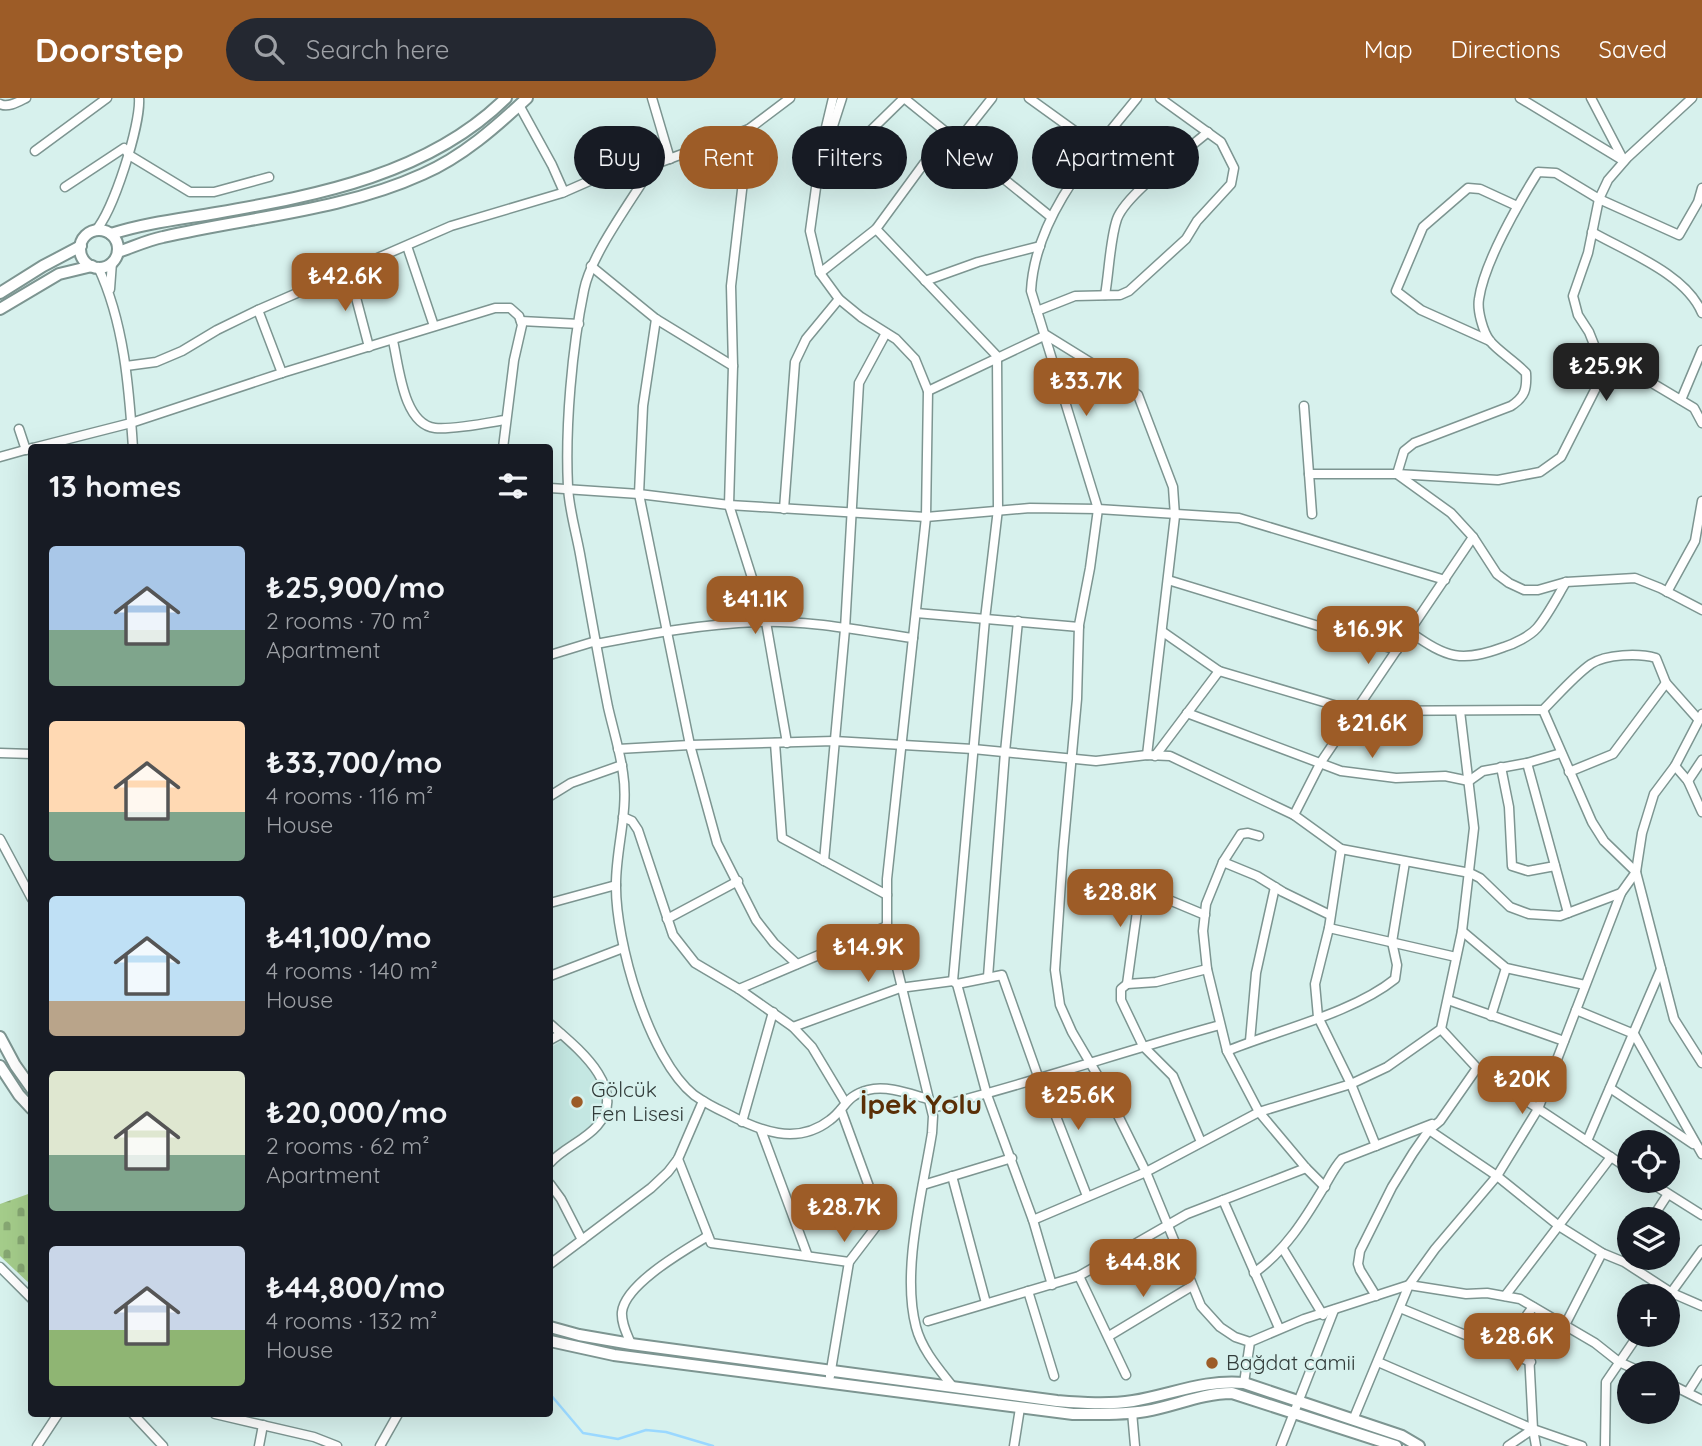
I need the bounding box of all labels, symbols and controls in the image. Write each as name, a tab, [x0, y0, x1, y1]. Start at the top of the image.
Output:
search box	[226, 18, 716, 81]
text: Doorstep	[35, 29, 184, 70]
icon: search	[250, 30, 288, 68]
text: Search here	[306, 33, 449, 66]
text: Map	[1364, 34, 1413, 64]
text: Directions	[1451, 34, 1561, 64]
text: Saved	[1599, 34, 1667, 64]
chip: Buy	[574, 126, 665, 189]
chip: Rent	[679, 126, 778, 189]
chip: Filters	[792, 126, 907, 189]
chip: New	[921, 126, 1018, 189]
chip: Apartment	[1032, 126, 1199, 189]
pin: ₺42.6K	[288, 254, 402, 313]
text: ₺42.6K	[308, 261, 382, 290]
pin: ₺25.9K	[1549, 344, 1663, 403]
text: ₺25.9K	[1569, 351, 1643, 380]
pin: ₺33.7K	[1029, 358, 1143, 418]
text: ₺33.7K	[1050, 366, 1122, 395]
text: 13 homes	[49, 467, 181, 505]
icon: filters	[494, 467, 532, 505]
text: ₺25,900/mo	[266, 568, 445, 606]
icon: home	[105, 574, 189, 658]
pin: ₺41.1K	[698, 576, 812, 636]
text: ₺41.1K	[723, 584, 787, 613]
text: 2 rooms · 70 m²	[266, 606, 430, 635]
pin: ₺16.9K	[1311, 606, 1425, 666]
text: ₺16.9K	[1333, 614, 1403, 643]
text: Apartment	[266, 635, 380, 664]
pin: ₺21.6K	[1315, 700, 1429, 760]
text: ₺21.6K	[1337, 708, 1407, 737]
text: ₺33,700/mo	[266, 743, 442, 781]
icon: home	[105, 749, 189, 833]
text: 4 rooms · 116 m²	[266, 781, 433, 810]
text: House	[266, 810, 333, 839]
pin: ₺28.8K	[1063, 870, 1177, 929]
text: ₺28.8K	[1083, 877, 1157, 906]
text: ₺41,100/mo	[266, 918, 431, 956]
icon: home	[105, 924, 189, 1008]
pin: ₺14.9K	[811, 924, 925, 984]
text: ₺14.9K	[833, 932, 903, 961]
text: 4 rooms · 140 m²	[266, 956, 438, 985]
text: House	[266, 985, 333, 1014]
pin: ₺20K	[1481, 1056, 1563, 1116]
text: ₺20K	[1494, 1064, 1550, 1093]
pin: ₺25.6K	[1021, 1072, 1135, 1132]
place label: Gölcük Fen Lisesi	[591, 1076, 684, 1126]
text: ₺25.6K	[1041, 1080, 1115, 1109]
district label: İpek Yolu	[860, 1086, 982, 1121]
text: ₺20,000/mo	[266, 1093, 447, 1131]
marker: Gölcük Fen Lisesi	[569, 1094, 585, 1110]
icon: home	[105, 1099, 189, 1183]
map controls	[1617, 1130, 1680, 1424]
button: locate	[1617, 1130, 1680, 1193]
text: 2 rooms · 62 m²	[266, 1131, 430, 1160]
text: Apartment	[266, 1160, 380, 1189]
pin: ₺28.7K	[787, 1184, 901, 1244]
text: ₺28.7K	[807, 1192, 881, 1221]
button: layers	[1617, 1207, 1680, 1270]
pin: ₺44.8K	[1086, 1240, 1200, 1299]
text: ₺44.8K	[1105, 1247, 1181, 1276]
text: ₺44,800/mo	[266, 1268, 445, 1306]
icon: home	[105, 1274, 189, 1358]
button: +	[1617, 1284, 1680, 1347]
text: 4 rooms · 132 m²	[266, 1306, 437, 1335]
pin: ₺28.6K	[1460, 1314, 1574, 1373]
text: ₺28.6K	[1480, 1321, 1554, 1350]
text: House	[266, 1335, 333, 1364]
place label: Bağdat camii	[1226, 1349, 1356, 1375]
marker: Bağdat camii	[1204, 1355, 1220, 1371]
button: −	[1617, 1361, 1680, 1424]

